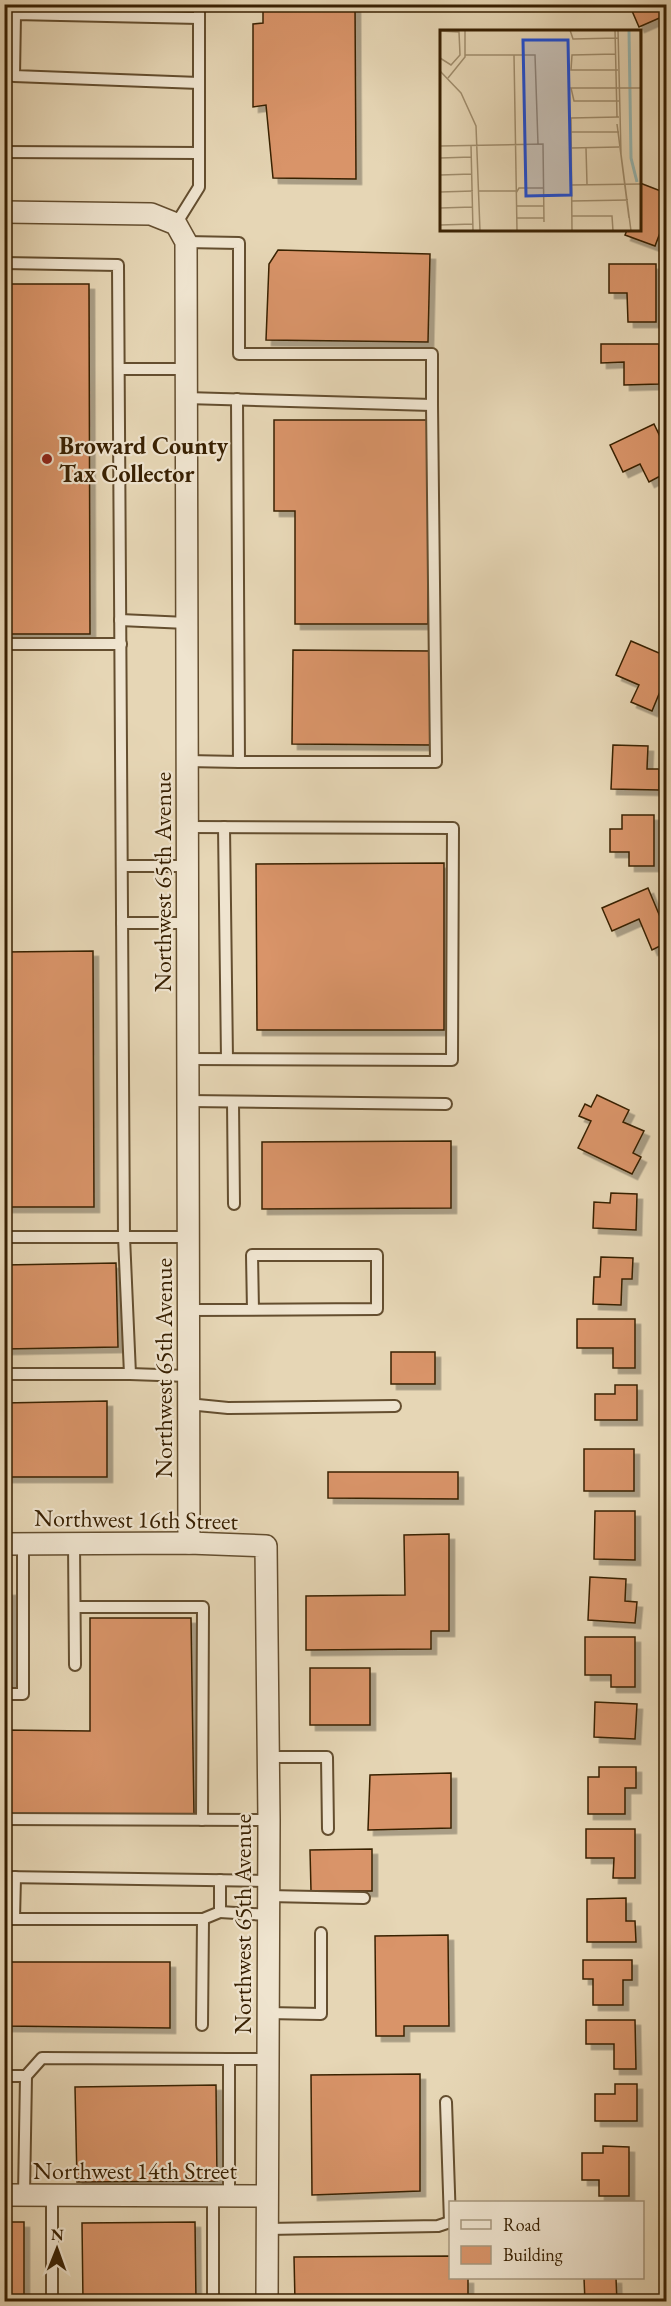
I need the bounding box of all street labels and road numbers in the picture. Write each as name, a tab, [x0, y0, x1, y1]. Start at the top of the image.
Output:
street label: Northwest 65th Avenue	[147, 772, 178, 992]
street label: Northwest 65th Avenue	[148, 1258, 179, 1478]
street label: Northwest 16th Street	[34, 1502, 239, 1536]
street label: Northwest 65th Avenue	[227, 1814, 258, 2034]
street label: Northwest 14th Street	[33, 2155, 237, 2186]

